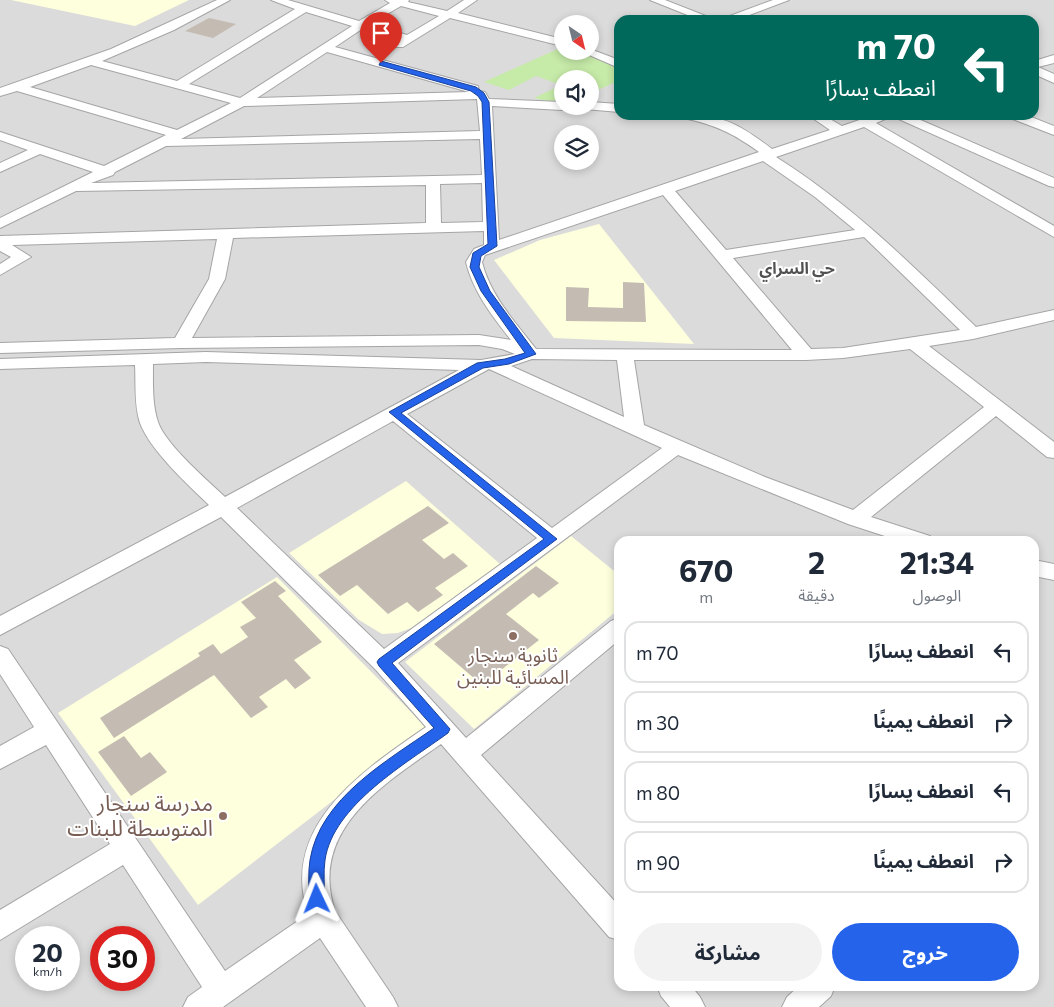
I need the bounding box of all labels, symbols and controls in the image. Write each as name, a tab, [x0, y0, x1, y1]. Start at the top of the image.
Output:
pin	[360, 12, 402, 63]
north arrow	[554, 15, 599, 60]
map controls	[554, 15, 599, 170]
icon: arrive	[367, 19, 395, 47]
text: 70 m	[856, 23, 936, 66]
icon: left	[954, 35, 1019, 100]
button: sound	[554, 70, 599, 115]
text: انعطف يسارًا	[825, 74, 936, 101]
button: layers	[554, 125, 599, 170]
district label: حي السراي	[759, 258, 835, 282]
text: 2	[808, 543, 825, 580]
text: 21:34	[900, 543, 974, 580]
text: 670	[679, 551, 733, 588]
text: دقيقة	[798, 585, 835, 604]
text: الوصول	[913, 585, 961, 604]
text: m	[699, 587, 713, 606]
marker: ثانوية سنجار المسائية للبنين	[507, 630, 519, 642]
icon: left	[989, 638, 1017, 666]
text: انعطف يسارًا	[868, 639, 974, 662]
text: 70 m	[636, 641, 679, 664]
place label: ثانوية سنجار المسائية للبنين	[457, 643, 569, 689]
icon: right	[989, 708, 1017, 736]
text: انعطف يمينًا	[873, 709, 974, 732]
text: 30 m	[636, 711, 679, 734]
icon: left	[989, 778, 1017, 806]
text: انعطف يسارًا	[868, 779, 974, 802]
text: 80 m	[636, 781, 680, 804]
place label: مدرسة سنجار المتوسطة للبنات	[67, 789, 213, 841]
marker: مدرسة سنجار المتوسطة للبنات	[217, 810, 229, 822]
icon: right	[989, 848, 1017, 876]
text: انعطف يمينًا	[873, 849, 974, 872]
text: 90 m	[636, 851, 680, 874]
position arrow	[290, 872, 342, 924]
button: مشاركة	[634, 923, 822, 981]
button: خروج	[832, 923, 1019, 981]
speed limit sign: 30	[90, 926, 155, 991]
text: 20	[32, 937, 63, 967]
text: km/h	[33, 964, 62, 978]

